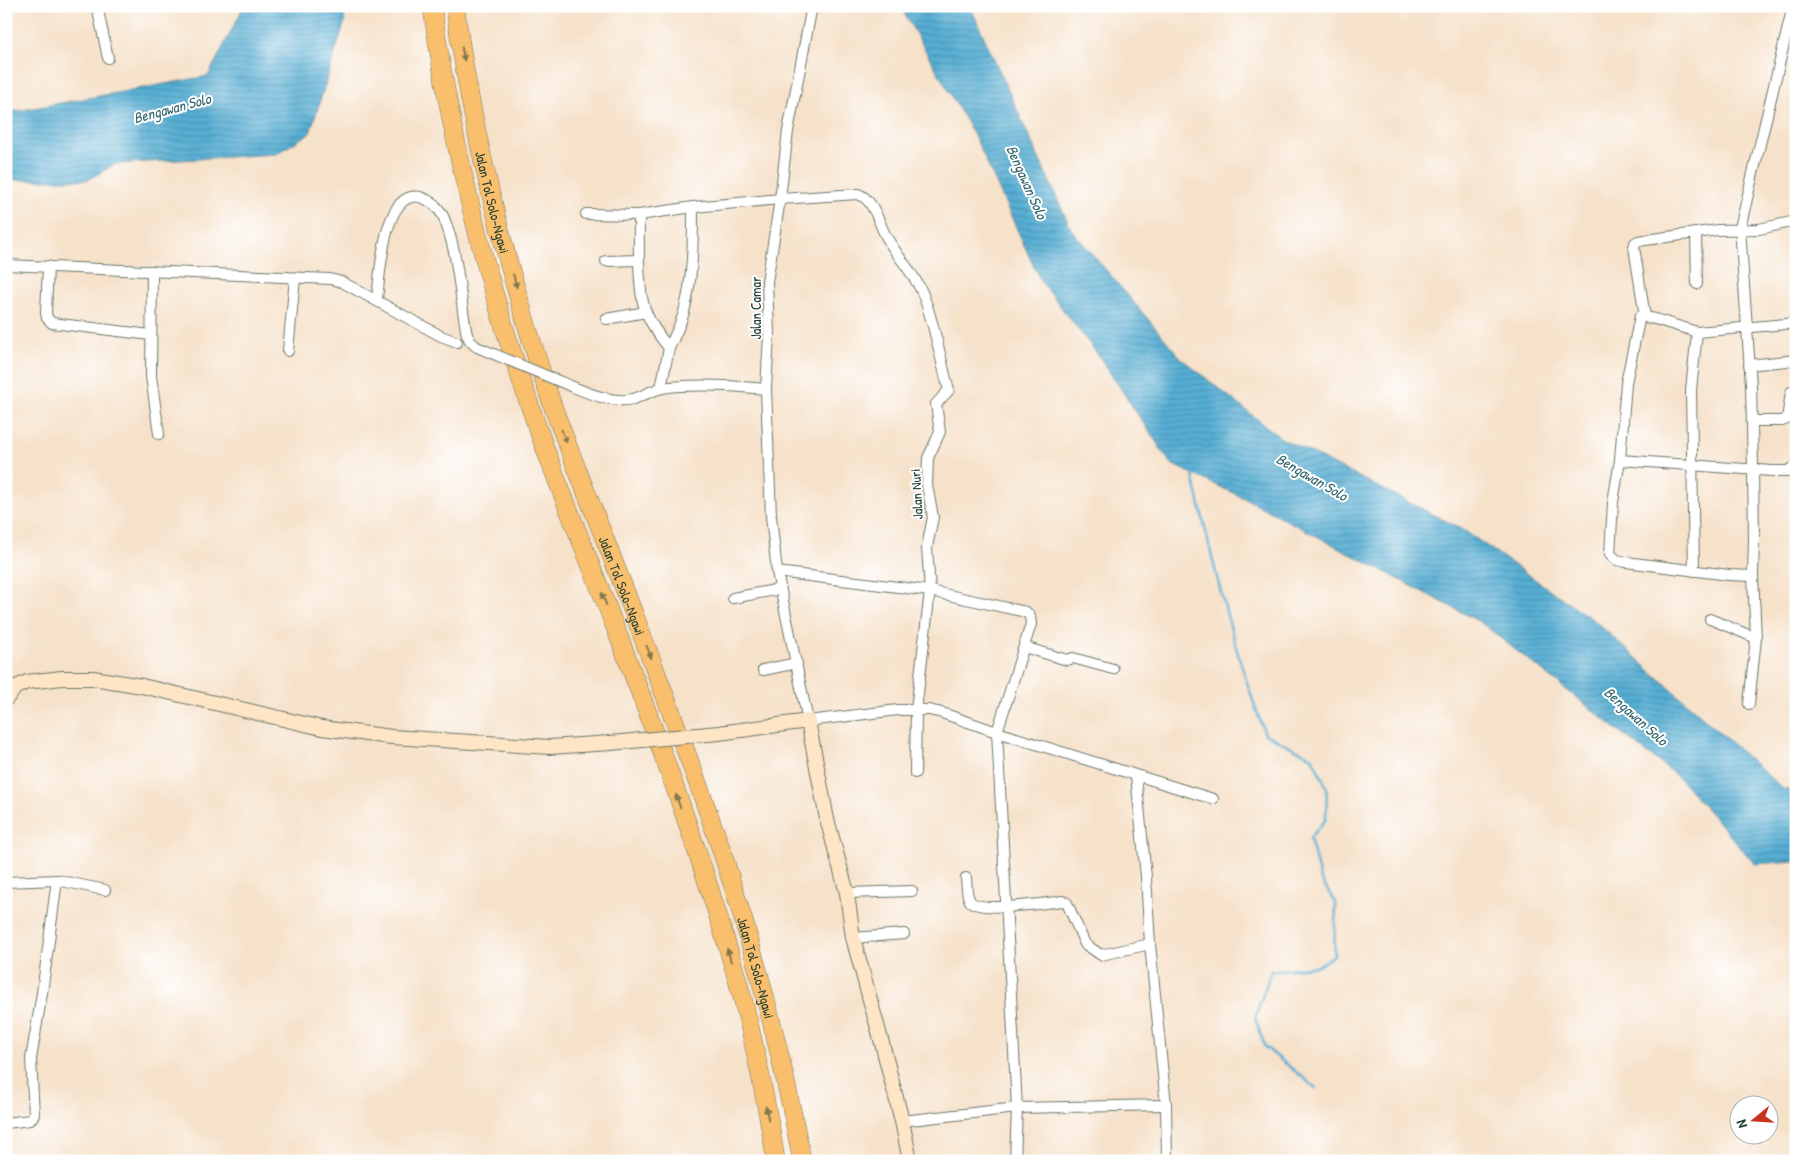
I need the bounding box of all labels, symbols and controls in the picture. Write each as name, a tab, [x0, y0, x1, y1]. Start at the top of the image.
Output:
one-way arrow	[459, 47, 467, 62]
water label: Bengawan Solo	[131, 87, 214, 128]
water label: Bengawan Solo	[1001, 142, 1053, 223]
street label: Jalan Tol Solo–Ngawi	[472, 149, 515, 256]
one-way arrow	[511, 273, 519, 288]
street label: Jalan Camar	[746, 276, 765, 340]
one-way arrow	[561, 428, 568, 443]
water label: Bengawan Solo	[1273, 448, 1352, 506]
street label: Jalan Nuri	[905, 468, 927, 520]
street label: Jalan Tol Solo–Ngawi	[595, 533, 651, 638]
one-way arrow	[600, 591, 608, 606]
one-way arrow	[645, 645, 653, 659]
water label: Bengawan Solo	[1600, 682, 1673, 751]
one-way arrow	[674, 793, 681, 808]
street label: Jalan Tol Solo–Ngawi	[733, 914, 780, 1020]
one-way arrow	[725, 947, 733, 962]
north arrow	[1730, 1094, 1780, 1144]
one-way arrow	[763, 1104, 771, 1120]
text: N	[1731, 1117, 1751, 1131]

